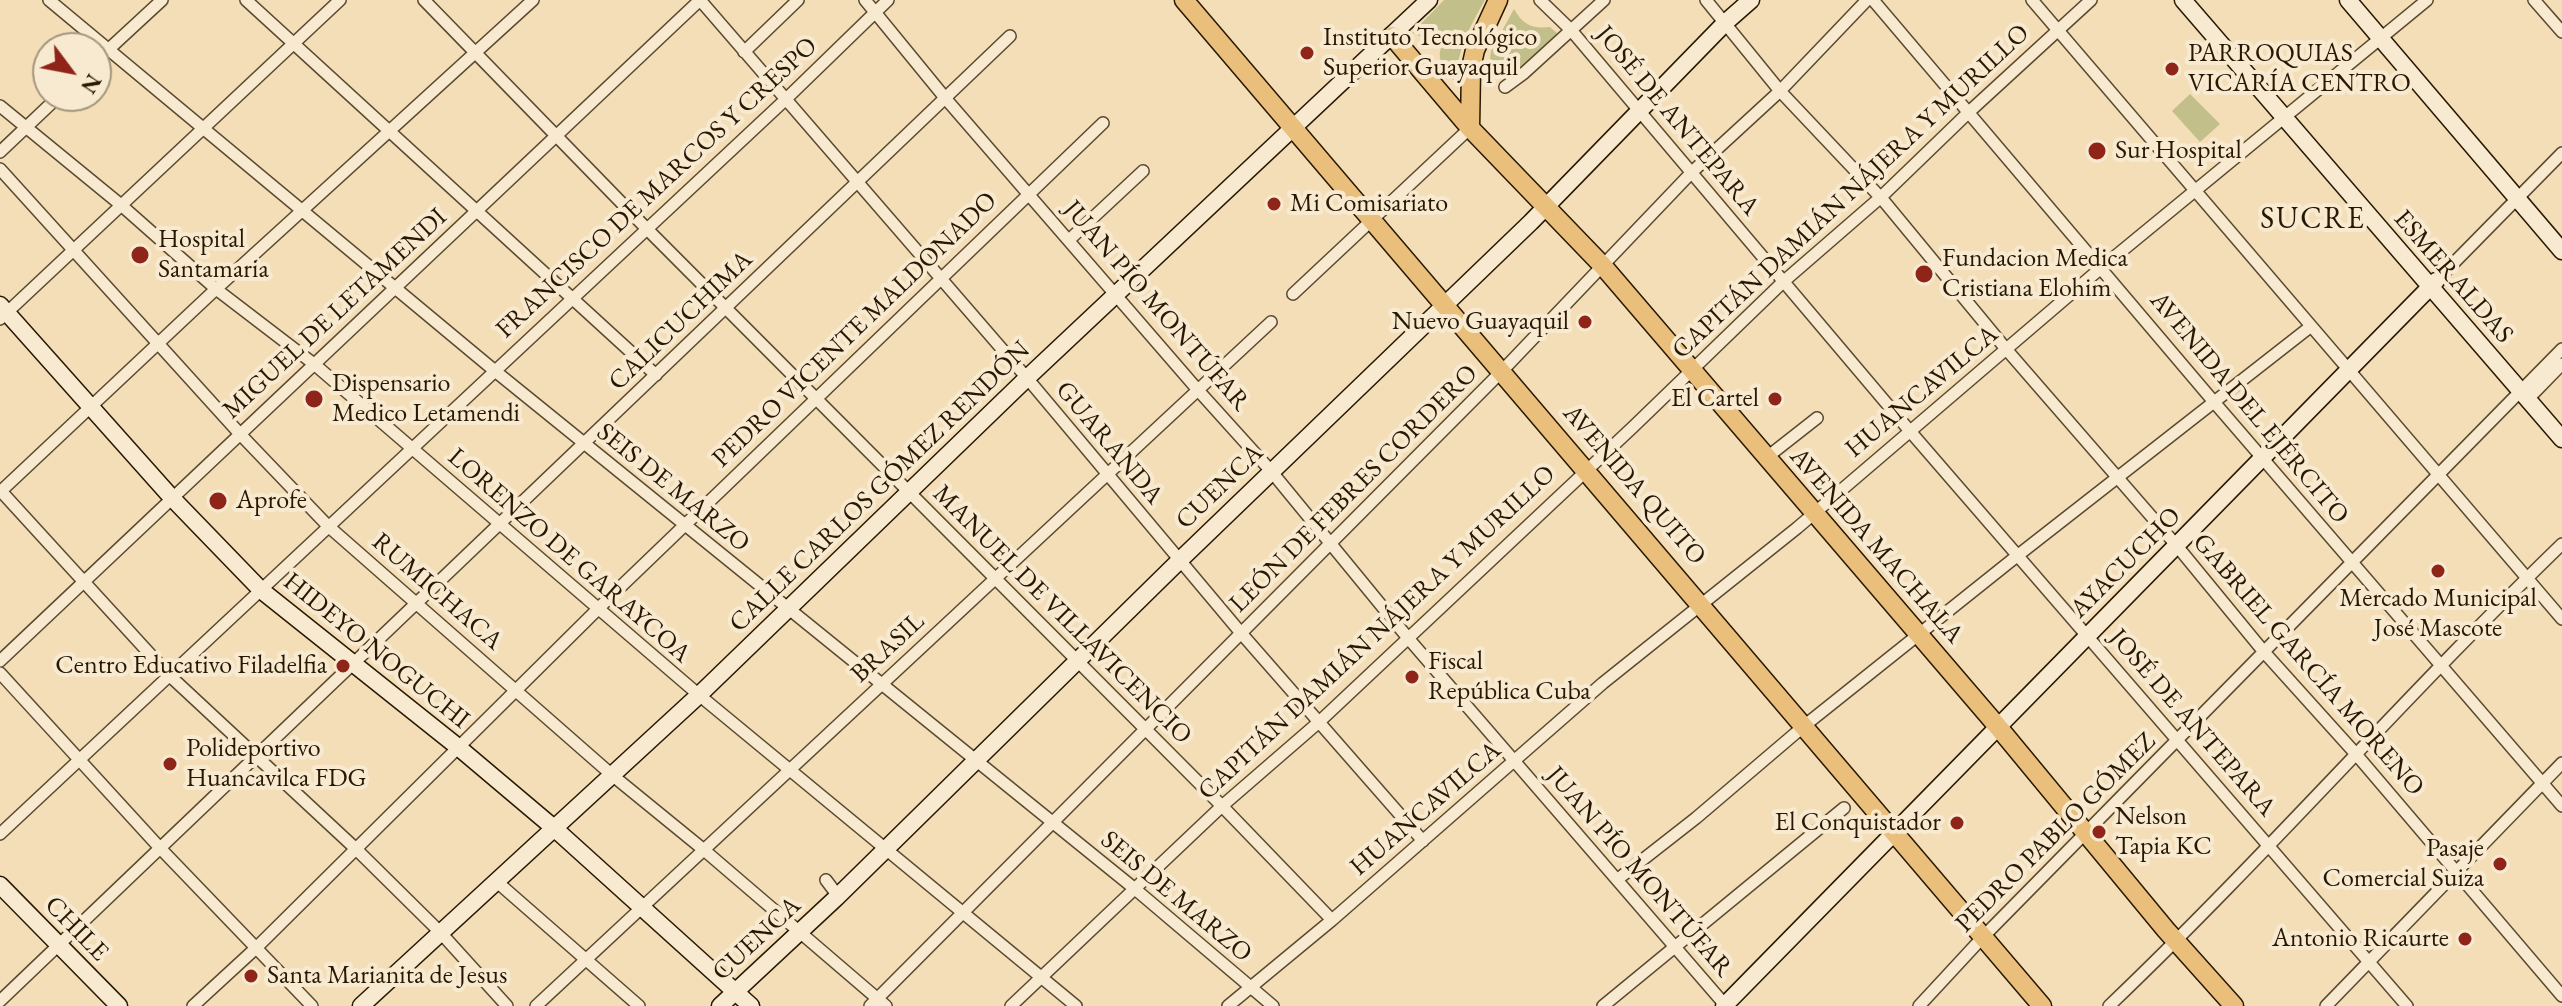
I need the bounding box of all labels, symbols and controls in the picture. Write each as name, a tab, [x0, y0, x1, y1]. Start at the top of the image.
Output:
street label: CAPITÁN DAMIÁN NÁJERA Y MURILLO	[1666, 18, 2036, 366]
street label: JOSÉ DE ANTEPARA	[1588, 20, 1766, 222]
place label: Instituto Tecnológico Superior Guayaquil	[1323, 22, 1537, 84]
street label: FRANCISCO DE MARCOS Y CRESPO	[490, 31, 824, 345]
north arrow	[32, 32, 112, 112]
place label: PARROQUIAS VICARÍA CENTRO	[2188, 38, 2411, 100]
marker: Instituto Tecnológico Superior Guayaquil	[1298, 44, 1316, 62]
marker: PARROQUIAS VICARÍA CENTRO	[2163, 60, 2181, 78]
text: N	[74, 69, 108, 99]
place label: Sur Hospital	[2115, 135, 2242, 167]
marker: Sur Hospital	[2086, 140, 2108, 162]
street label: PEDRO VICENTE MALDONADO	[706, 186, 1004, 474]
place label: Mi Comisariato	[1290, 188, 1448, 220]
street label: JUAN PÍO MONTÚFAR	[1056, 194, 1256, 418]
marker: Mi Comisariato	[1265, 195, 1283, 213]
street label: MIGUEL DE LETAMENDI	[216, 202, 454, 426]
district label: SUCRE	[2260, 202, 2366, 238]
street label: ESMERALDAS	[2387, 204, 2519, 350]
place label: Hospital Santamaria	[158, 224, 269, 286]
place label: Fundacion Medica Cristiana Elohim	[1942, 243, 2128, 304]
marker: Hospital Santamaria	[129, 244, 151, 266]
street label: CALICUCHIMA	[603, 245, 759, 397]
marker: Fundacion Medica Cristiana Elohim	[1913, 263, 1935, 285]
street label: AVENIDA DEL EJÉRCITO	[2143, 286, 2355, 530]
place label: Nuevo Guayaquil	[1392, 306, 1569, 338]
marker: Nuevo Guayaquil	[1576, 313, 1594, 331]
street label: HUANCAVILCA	[1839, 319, 2005, 465]
street label: CALLE CARLOS GÓMEZ RENDÓN	[723, 335, 1037, 639]
street label: LEÓN DE FEBRES CORDERO	[1223, 358, 1485, 620]
place label: Dispensario Medico Letamendi	[332, 368, 520, 430]
street label: GUARANDA	[1048, 375, 1170, 511]
place label: El Cartel	[1671, 383, 1759, 415]
marker: Dispensario Medico Letamendi	[303, 388, 325, 410]
marker: El Cartel	[1766, 390, 1784, 408]
street label: AVENIDA QUITO	[1556, 398, 1712, 572]
street label: SEIS DE MARZO	[590, 417, 756, 559]
street label: CUENCA	[1170, 438, 1270, 536]
street label: LORENZO DE GARAYCOA	[441, 442, 697, 670]
street label: AVENIDA MACHALA	[1782, 442, 1970, 650]
street label: CAPITÁN DAMIÁN NÁJERA Y MURILLO	[1192, 459, 1562, 807]
street label: MANUEL DE VILLAVICENCIO	[926, 479, 1198, 751]
place label: Aprofe	[236, 485, 307, 517]
marker: Aprofe	[207, 490, 229, 512]
street label: AYACUCHO	[2064, 501, 2188, 625]
street label: RUMICHACA	[365, 527, 509, 657]
street label: GABRIEL GARCÍA MORENO	[2186, 527, 2430, 803]
marker: Mercado Municipal José Mascote	[2429, 562, 2447, 580]
street label: HIDEYO NOGUCHI	[277, 566, 475, 736]
place label: Mercado Municipal José Mascote	[2339, 583, 2537, 644]
street label: BRASIL	[845, 606, 931, 690]
street label: JOSÉ DE ANTEPARA	[2102, 623, 2282, 823]
place label: Fiscal República Cuba	[1428, 646, 1591, 708]
place label: Centro Educativo Filadelfia	[55, 650, 327, 682]
marker: Centro Educativo Filadelfia	[334, 657, 352, 675]
marker: Fiscal República Cuba	[1403, 668, 1421, 686]
street label: PEDRO PABLO GÓMEZ	[1949, 726, 2163, 940]
place label: Polideportivo Huancavilca FDG	[186, 733, 367, 794]
street label: HUANCAVILCA	[1344, 735, 1508, 883]
marker: Polideportivo Huancavilca FDG	[161, 755, 179, 773]
street label: JUAN PÍO MONTÚFAR	[1539, 760, 1739, 984]
place label: Nelson Tapia KC	[2115, 801, 2212, 862]
place label: El Conquistador	[1775, 807, 1941, 839]
marker: El Conquistador	[1948, 814, 1966, 832]
marker: Nelson Tapia KC	[2090, 823, 2108, 841]
street label: SEIS DE MARZO	[1094, 825, 1258, 969]
place label: Pasaje Comercial Suiza	[2323, 833, 2484, 894]
marker: Pasaje Comercial Suiza	[2491, 855, 2509, 873]
street label: CHILE	[38, 890, 114, 968]
street label: CUENCA	[706, 890, 808, 988]
place label: Antonio Ricaurte	[2272, 923, 2449, 955]
marker: Antonio Ricaurte	[2456, 930, 2474, 948]
place label: Santa Marianita de Jesus	[267, 960, 507, 992]
marker: Santa Marianita de Jesus	[242, 967, 260, 985]

